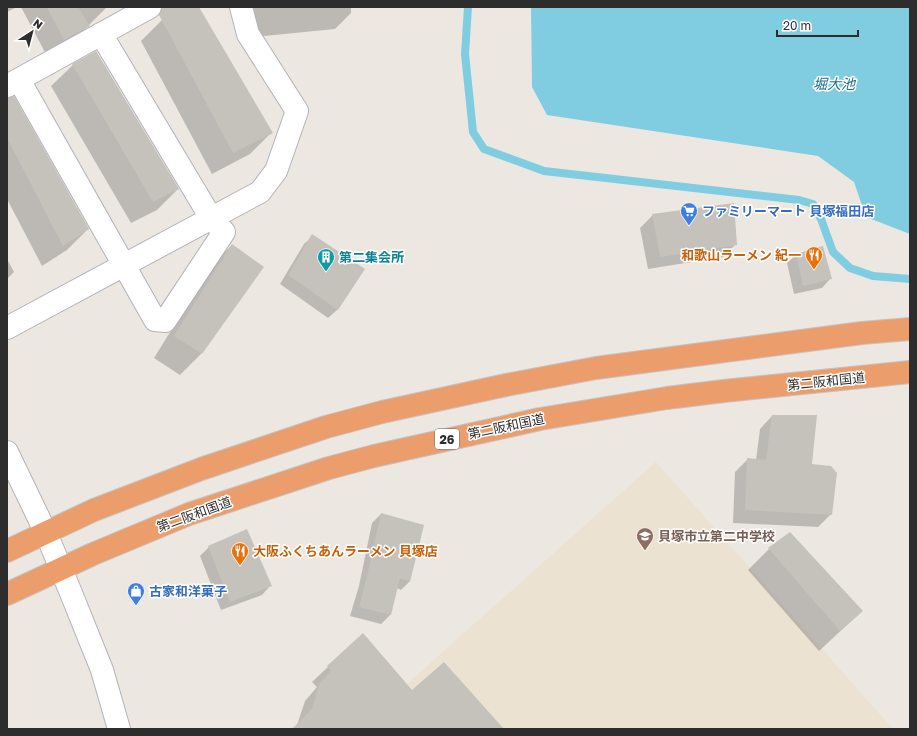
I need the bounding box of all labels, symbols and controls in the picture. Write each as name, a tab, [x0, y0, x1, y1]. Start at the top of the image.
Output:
north arrow	[12, 12, 52, 52]
scale bar	[777, 12, 858, 38]
text: N	[31, 16, 45, 31]
text: 20 m	[783, 18, 811, 33]
water label: 堀大池	[813, 75, 857, 92]
supermarket icon: ファミリーマート 貝塚福田店	[679, 201, 699, 226]
place label: ファミリーマート 貝塚福田店	[702, 203, 874, 219]
restaurant icon: 和歌山ラーメン 紀一	[804, 245, 824, 270]
building icon: 第二集会所	[316, 247, 336, 272]
place label: 和歌山ラーメン 紀一	[681, 247, 801, 263]
place label: 第二集会所	[339, 249, 404, 265]
street label: 第二阪和国道	[786, 369, 866, 393]
street label: 第二阪和国道	[466, 410, 546, 442]
road number: 26	[435, 429, 459, 449]
street label: 第二阪和国道	[155, 493, 233, 535]
school or university icon: 貝塚市立第二中学校	[635, 526, 655, 551]
place label: 貝塚市立第二中学校	[658, 528, 775, 544]
restaurant icon: 大阪ふくちあんラーメン 貝塚店	[230, 541, 250, 566]
place label: 大阪ふくちあんラーメン 貝塚店	[253, 543, 438, 559]
shop icon: 古家和洋菓子	[126, 581, 146, 606]
place label: 古家和洋菓子	[149, 583, 227, 599]

